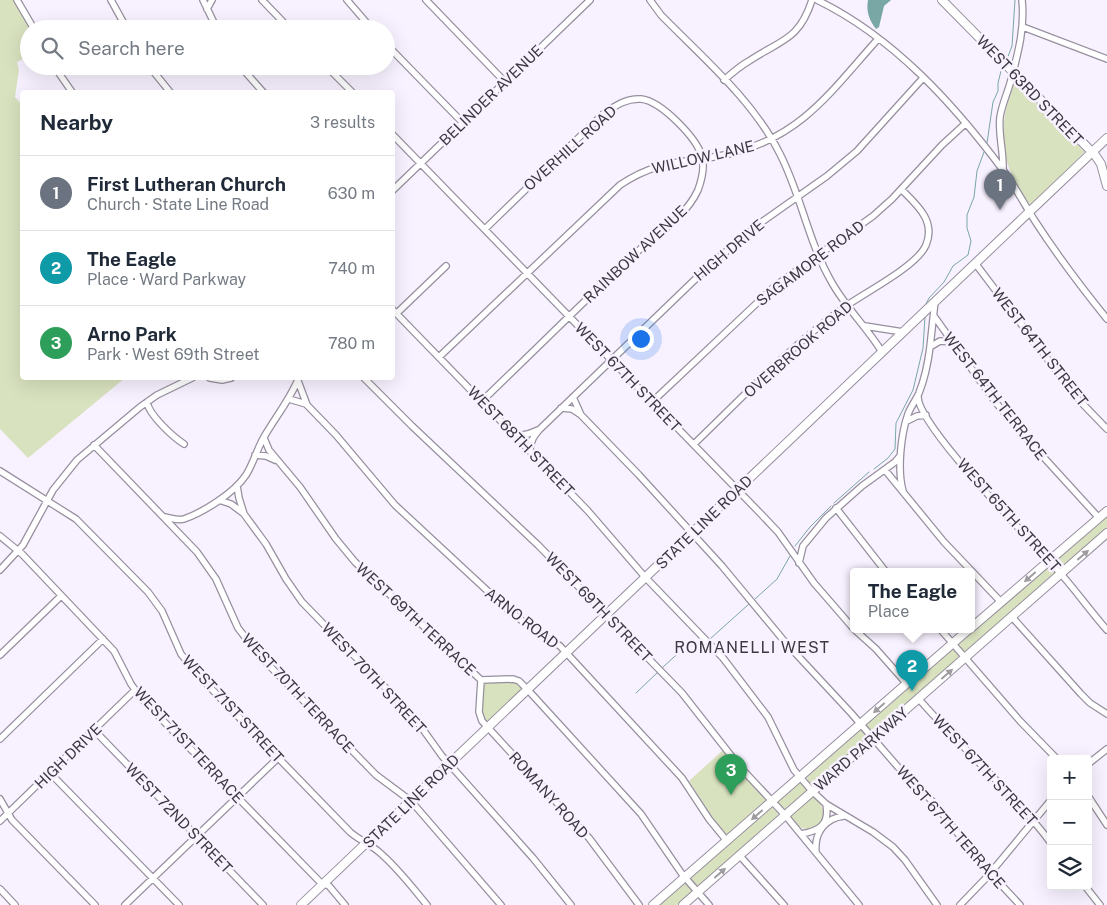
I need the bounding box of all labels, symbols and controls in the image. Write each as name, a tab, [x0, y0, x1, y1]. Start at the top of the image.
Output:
search box	[20, 20, 395, 75]
street label: WEST 63RD STREET	[973, 32, 1087, 148]
icon: search	[38, 34, 66, 62]
text: Search here	[78, 37, 185, 59]
street label: BELINDER AVENUE	[436, 41, 546, 149]
street label: OVERHILL ROAD	[520, 102, 620, 194]
text: Nearby	[40, 110, 113, 135]
text: 3 results	[310, 113, 375, 132]
street label: WILLOW LANE	[650, 137, 756, 177]
pin: 1	[984, 169, 1016, 210]
text: First Lutheran Church	[87, 173, 286, 195]
text: 1	[53, 184, 59, 203]
text: 630 m	[328, 184, 375, 203]
text: Church · State Line Road	[87, 195, 269, 214]
street label: RAINBOW AVENUE	[580, 202, 690, 306]
street label: HIGH DRIVE	[691, 216, 767, 284]
street label: SAGAMORE ROAD	[753, 217, 867, 309]
text: The Eagle	[87, 248, 176, 270]
text: 2	[51, 259, 61, 278]
text: 740 m	[328, 259, 375, 278]
text: Place · Ward Parkway	[87, 270, 246, 289]
street label: WEST 64TH STREET	[989, 285, 1091, 410]
street label: OVERBROOK ROAD	[740, 297, 856, 401]
street label: WEST 67TH STREET	[572, 319, 684, 435]
text: Arno Park	[87, 323, 177, 345]
your location	[628, 326, 654, 352]
street label: WEST 64TH TERRACE	[940, 329, 1050, 463]
text: 3	[51, 334, 61, 353]
text: 780 m	[328, 334, 375, 353]
text: Park · West 69th Street	[87, 345, 260, 364]
street label: WEST 68TH STREET	[464, 383, 578, 499]
street label: WEST 65TH STREET	[954, 455, 1064, 575]
street label: STATE LINE ROAD	[652, 472, 756, 572]
street label: WEST 69TH STREET	[542, 549, 656, 665]
one-way arrow	[1076, 549, 1088, 561]
street label: WEST 69TH TERRACE	[353, 559, 479, 679]
popup	[850, 568, 975, 633]
one-way arrow	[1024, 571, 1037, 582]
text: The Eagle	[868, 580, 957, 602]
street label: ARNO ROAD	[482, 584, 562, 652]
text: Place	[868, 602, 909, 621]
street label: WEST 70TH STREET	[318, 619, 430, 737]
street label: WEST 70TH TERRACE	[238, 630, 358, 756]
district label: ROMANELLI WEST	[674, 638, 830, 657]
pin: 2	[896, 650, 928, 691]
street label: WEST 71ST STREET	[179, 652, 287, 766]
one-way arrow	[940, 668, 953, 679]
street label: WEST 71ST TERRACE	[131, 684, 247, 806]
one-way arrow	[873, 702, 885, 713]
street label: WARD PARKWAY	[811, 704, 911, 794]
street label: WEST 67TH STREET	[929, 711, 1041, 829]
street label: HIGH DRIVE	[31, 720, 105, 792]
street label: ROMANY ROAD	[506, 748, 592, 842]
street label: STATE LINE ROAD	[359, 751, 463, 851]
pin: 3	[715, 754, 747, 795]
map controls	[1047, 755, 1092, 890]
button: +	[1047, 755, 1092, 800]
street label: WEST 72ND STREET	[122, 760, 236, 877]
street label: WEST 67TH TERRACE	[893, 762, 1009, 892]
button: −	[1047, 800, 1092, 845]
one-way arrow	[751, 809, 763, 821]
button: layers	[1047, 845, 1092, 890]
one-way arrow	[713, 868, 726, 879]

